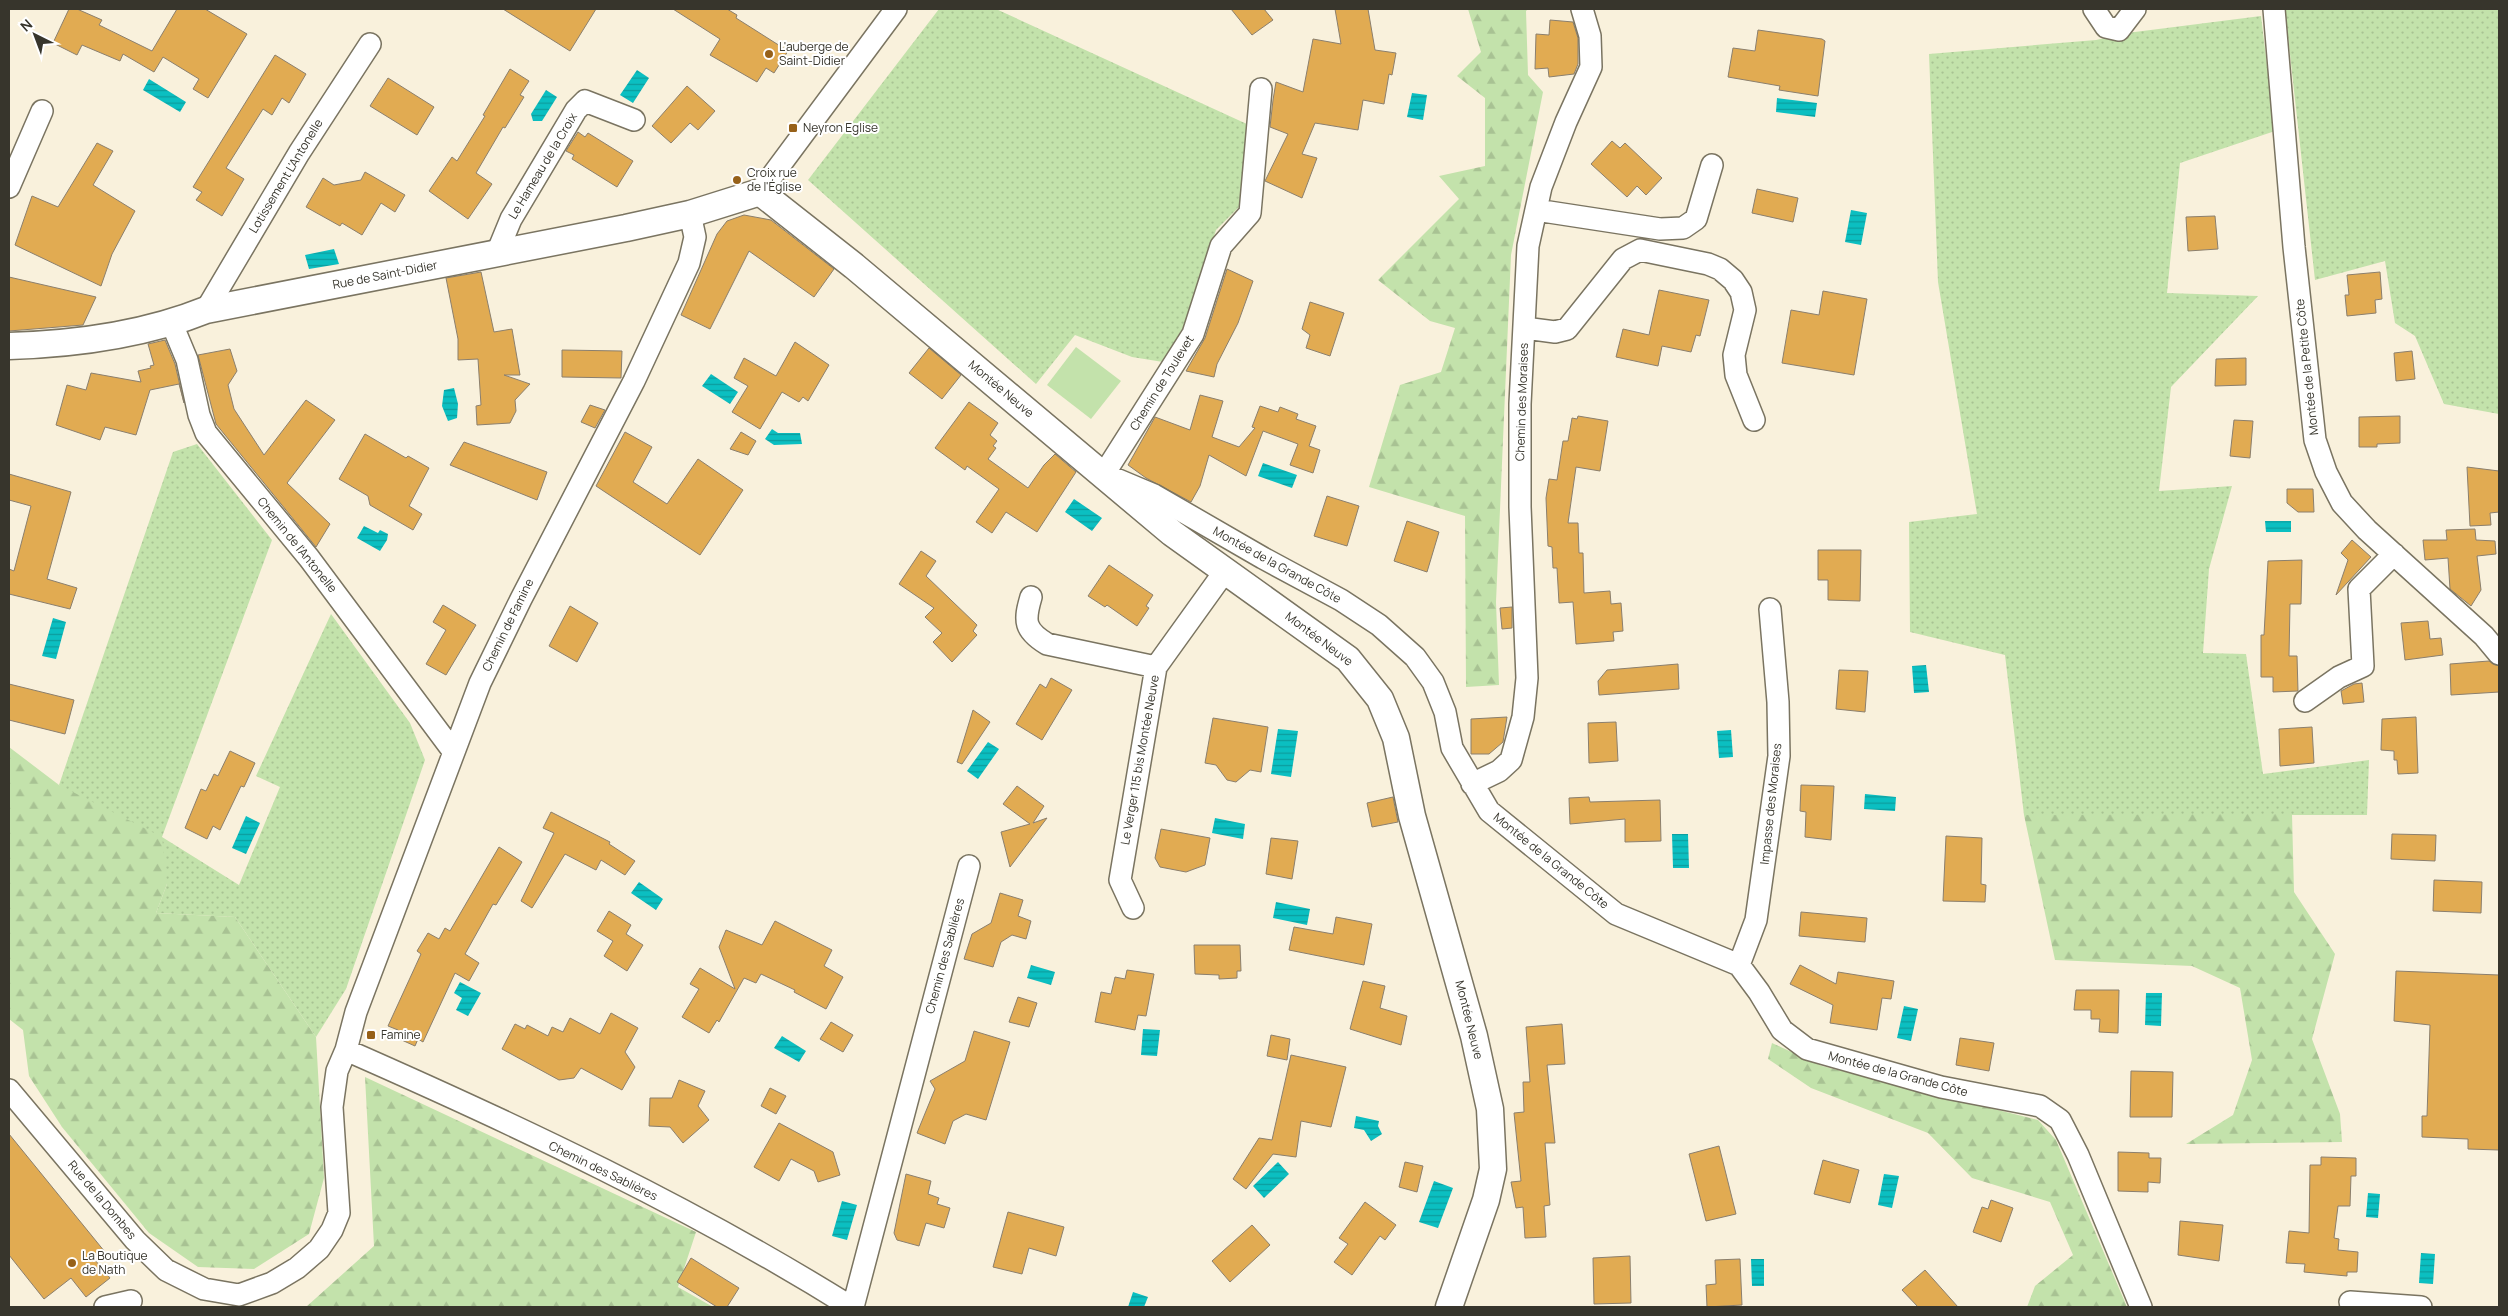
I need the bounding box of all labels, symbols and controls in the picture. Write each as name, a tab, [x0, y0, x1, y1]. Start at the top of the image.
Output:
north arrow	[10, 10, 60, 60]
text: N	[16, 15, 36, 35]
place label: L'auberge de Saint-Didier	[779, 38, 849, 69]
marker: L'auberge de Saint-Didier	[763, 48, 775, 60]
street label: Le Hameau de la Croix	[504, 109, 581, 222]
street label: Lotissement L'Antonelle	[245, 115, 326, 236]
place label: Neyron Eglise	[803, 119, 878, 136]
marker: Neyron Eglise	[787, 122, 799, 134]
place label: Croix rue de l'Église	[747, 164, 801, 195]
marker: Croix rue de l'Église	[731, 174, 743, 186]
street label: Rue de Saint-Didier	[331, 256, 439, 293]
street label: Montée de la Petite Côte	[2291, 298, 2322, 436]
street label: Chemin de Toulevet	[1125, 332, 1198, 434]
street label: Chemin des Moraises	[1511, 343, 1532, 461]
street label: Montée Neuve	[965, 356, 1038, 421]
street label: Chemin de l'Antonelle	[254, 493, 341, 596]
street label: Montée de la Grande Côte	[1210, 522, 1344, 607]
street label: Chemin de Famine	[478, 576, 537, 674]
street label: Montée Neuve	[1282, 608, 1357, 670]
street label: Le Verger 115 bis Montée Neuve	[1116, 674, 1163, 846]
street label: Impasse des Moraises	[1756, 742, 1785, 865]
street label: Montée de la Grande Côte	[1490, 809, 1613, 913]
street label: Chemin des Sablières	[921, 896, 968, 1016]
street label: Montée Neuve	[1451, 979, 1488, 1061]
place label: Famine	[381, 1026, 421, 1043]
marker: Famine	[365, 1029, 377, 1041]
street label: Montée de la Grande Côte	[1826, 1047, 1970, 1100]
street label: Chemin des Sablières	[546, 1137, 661, 1204]
street label: Rue de la Dombes	[64, 1157, 140, 1243]
place label: La Boutique de Nath	[82, 1247, 148, 1278]
marker: La Boutique de Nath	[66, 1257, 78, 1269]

